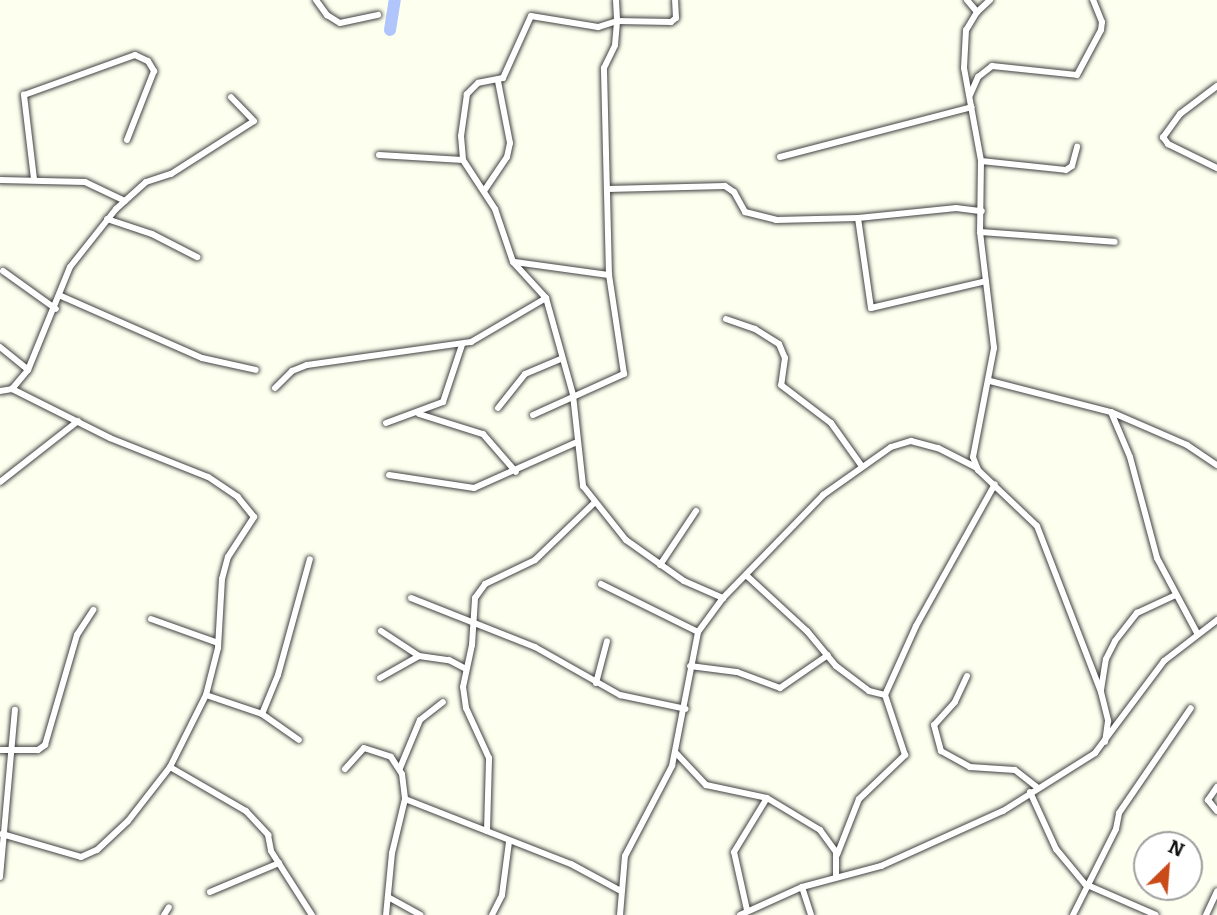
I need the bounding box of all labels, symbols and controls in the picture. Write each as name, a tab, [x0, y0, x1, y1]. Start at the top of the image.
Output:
north arrow	[1133, 831, 1203, 901]
text: N	[1165, 835, 1188, 862]

